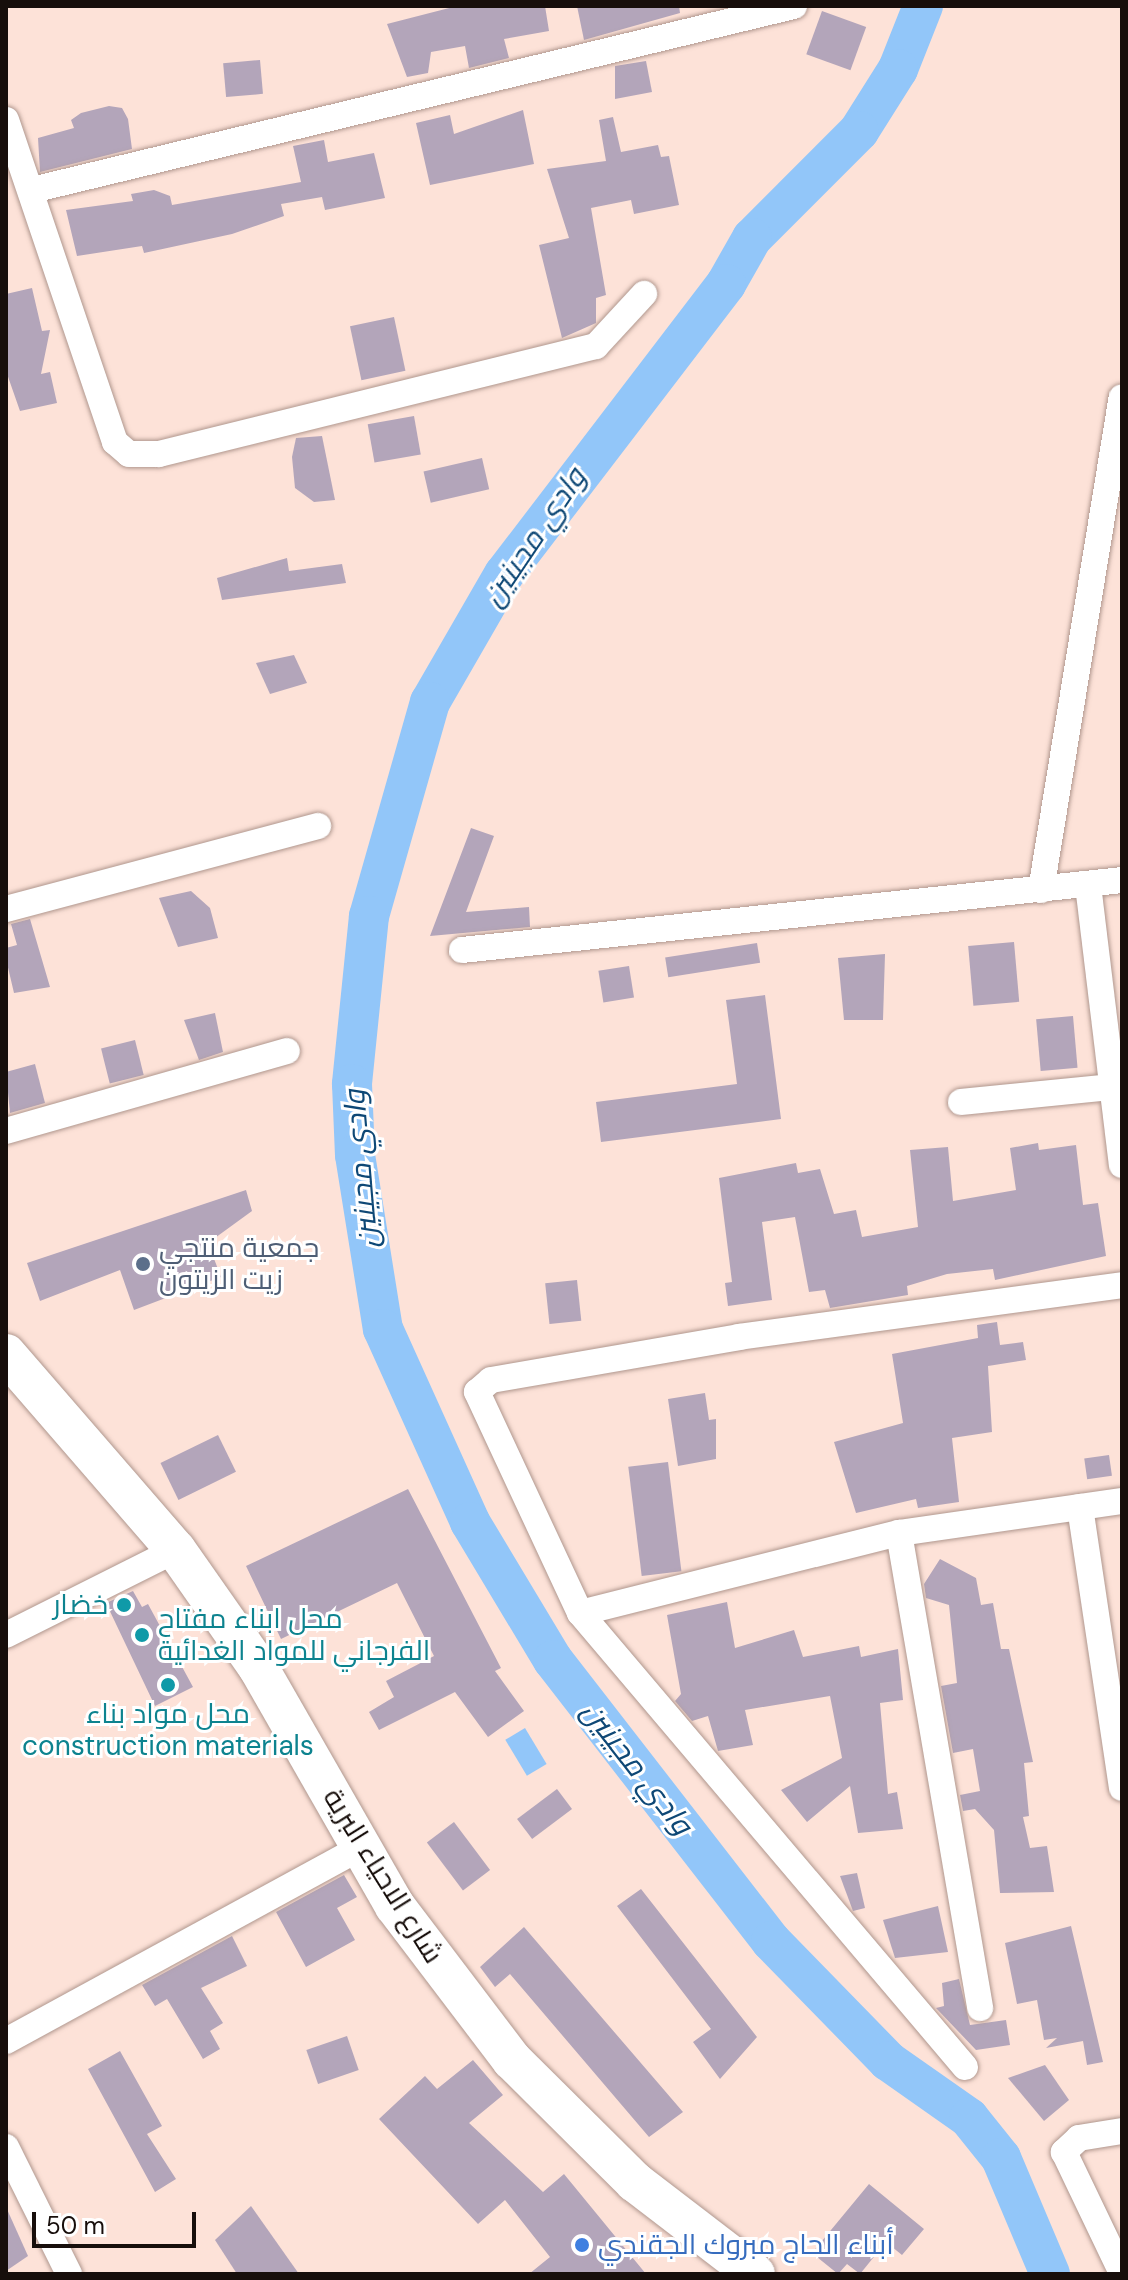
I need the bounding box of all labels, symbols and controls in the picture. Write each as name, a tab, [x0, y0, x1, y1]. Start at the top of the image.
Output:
water label: وادي مجينين	[475, 461, 593, 613]
water label: وادي مجينين	[336, 1088, 386, 1250]
place label: جمعية منتجي زيت الزيتون	[159, 1231, 319, 1297]
marker: جمعية منتجي زيت الزيتون	[134, 1255, 152, 1273]
place label: خضار	[53, 1588, 108, 1622]
marker: خضار	[115, 1596, 133, 1614]
place label: محل ابناء مفتاح الفرجاني للمواد الغدائية	[158, 1602, 430, 1668]
marker: محل ابناء مفتاح الفرجاني للمواد الغدائية	[133, 1626, 151, 1644]
marker: محل مواد بناء construction materials	[159, 1676, 177, 1694]
water label: وادي مجينين	[574, 1694, 700, 1842]
place label: محل مواد بناء construction materials	[22, 1697, 314, 1763]
street label: شارع الاحياء البرية	[316, 1782, 450, 1970]
scale bar	[36, 2196, 200, 2246]
text: 50 m	[46, 2210, 105, 2241]
place label: أبناء الحاج مبروك الجقندي	[598, 2228, 894, 2262]
marker: أبناء الحاج مبروك الجقندي	[573, 2236, 591, 2254]

